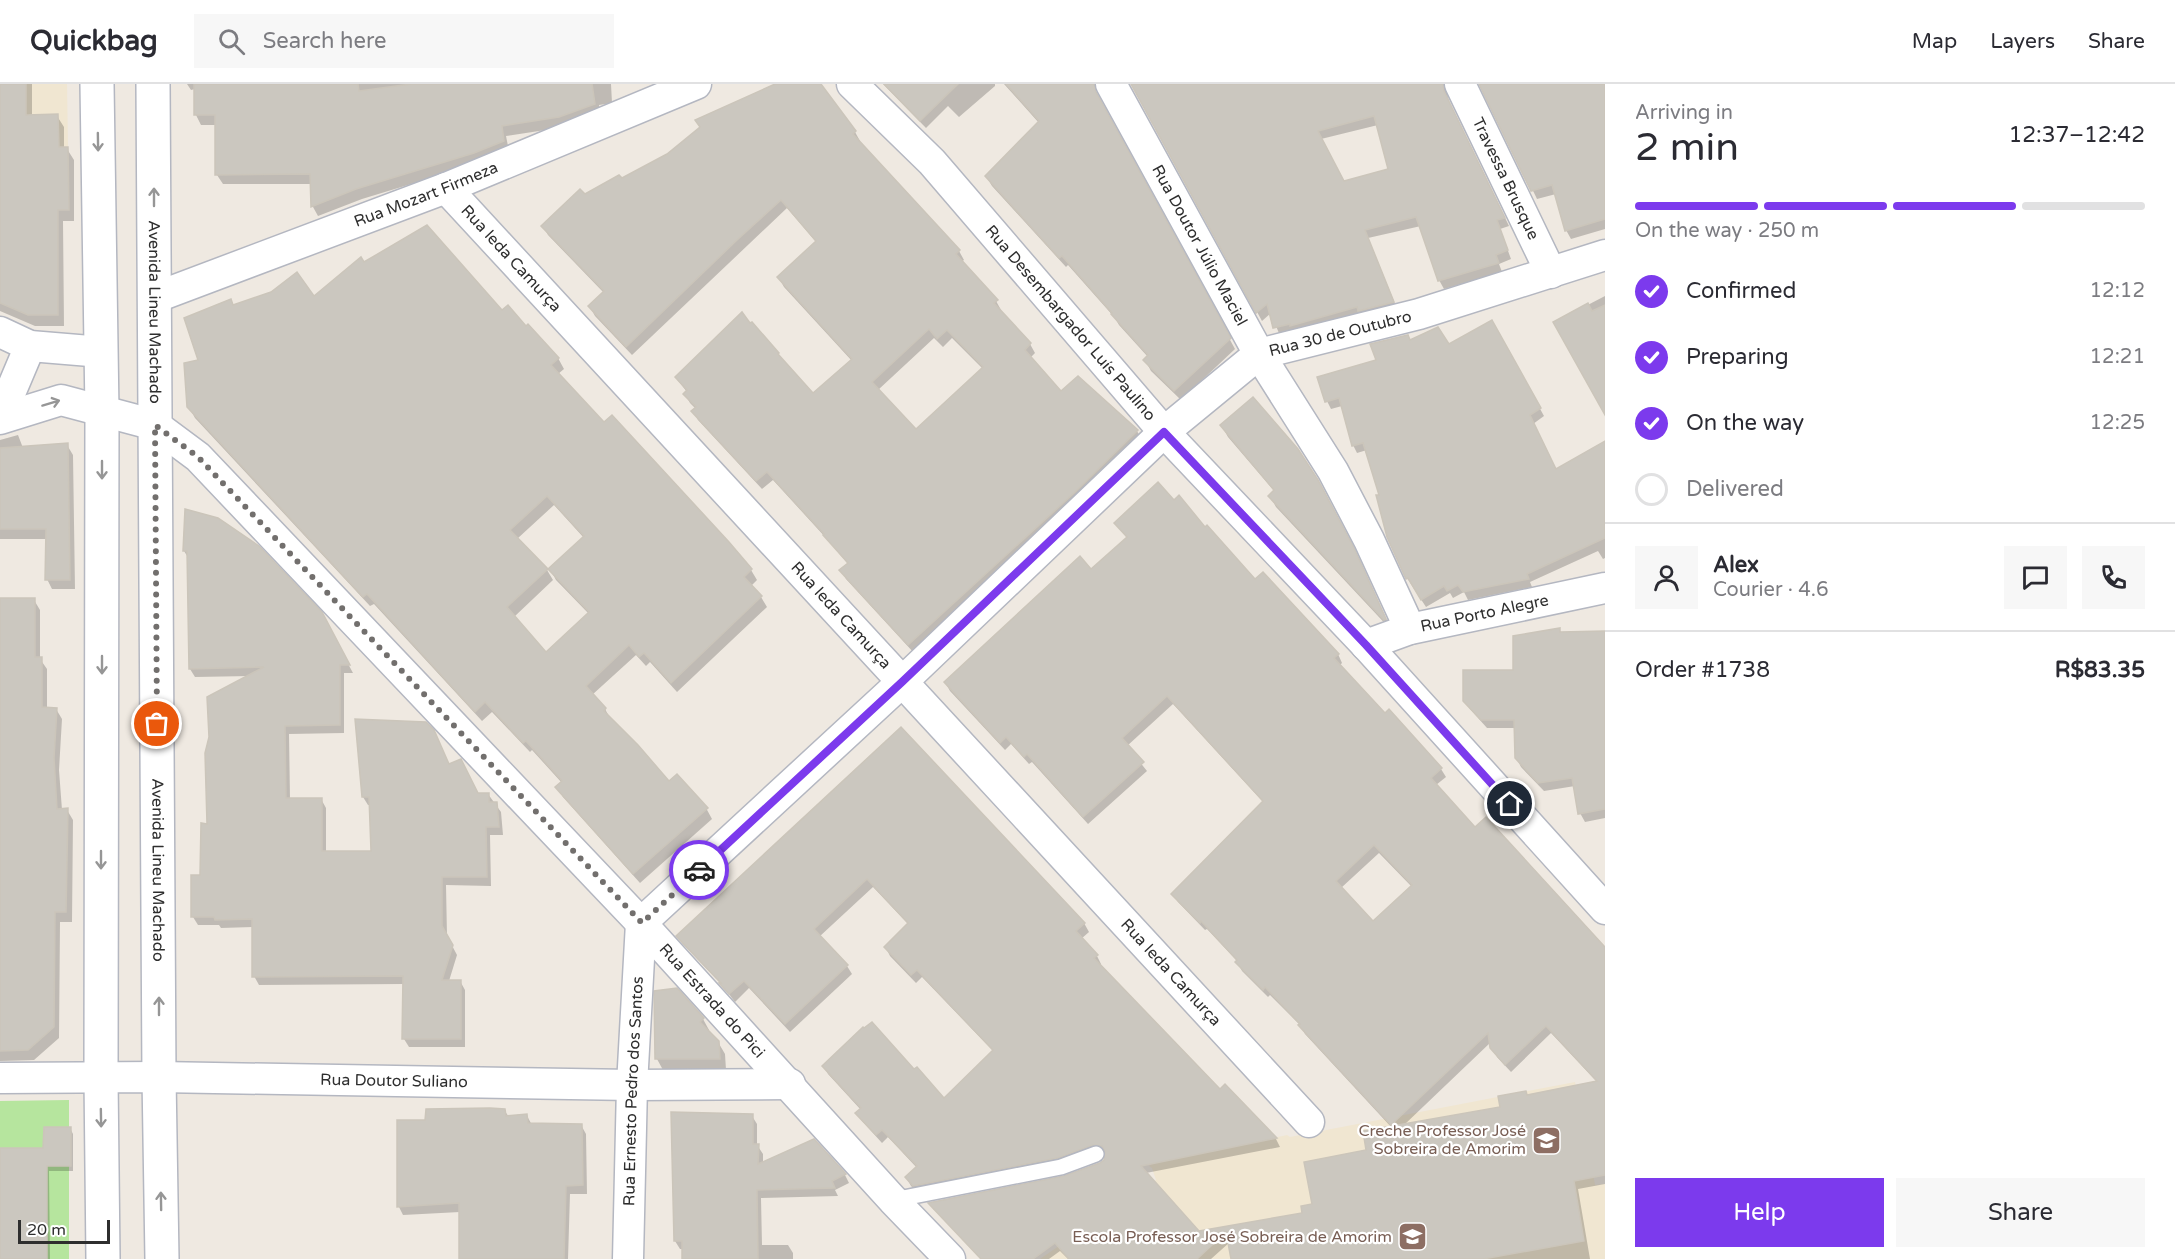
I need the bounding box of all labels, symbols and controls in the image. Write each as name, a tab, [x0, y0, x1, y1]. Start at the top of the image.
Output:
search box	[194, 14, 614, 68]
text: Quickbag	[30, 24, 158, 58]
icon: search	[215, 25, 248, 58]
text: Search here	[263, 28, 387, 54]
text: Map	[1912, 29, 1957, 54]
text: Layers	[1990, 29, 2055, 54]
text: Share	[2088, 29, 2145, 54]
text: Arriving in	[1635, 101, 1733, 125]
street label: Travessa Brusque	[1468, 114, 1543, 243]
text: 12:37–12:42	[2008, 122, 2145, 148]
text: 2 min	[1635, 124, 1739, 171]
one-way arrow	[93, 132, 104, 152]
street label: Rua Mozart Firmeza	[351, 157, 501, 232]
street label: Rua Doutor Júlio Maciel	[1147, 161, 1252, 329]
one-way arrow	[148, 188, 160, 208]
street label: Rua Ieda Camurça	[457, 201, 566, 316]
text: On the way · 250 m	[1635, 219, 1819, 243]
street label: Avenida Lineu Machado	[144, 220, 165, 404]
street label: Rua Desembargador Luís Paulino	[981, 221, 1160, 425]
icon: check	[1635, 275, 1668, 308]
text: Confirmed	[1686, 278, 1796, 304]
text: 12:12	[2090, 279, 2145, 303]
street label: Rua 30 de Outubro	[1267, 306, 1414, 361]
icon: check	[1635, 341, 1668, 374]
text: Preparing	[1686, 344, 1789, 370]
text: 12:21	[2090, 345, 2145, 369]
one-way arrow	[41, 397, 60, 408]
icon: check	[1635, 407, 1668, 440]
text: On the way	[1686, 410, 1804, 436]
text: 12:25	[2090, 411, 2145, 435]
one-way arrow	[96, 460, 108, 480]
text: Delivered	[1686, 476, 1784, 502]
button: person	[1635, 546, 1698, 609]
button: chat	[2004, 546, 2067, 609]
button: phone	[2082, 546, 2145, 609]
text: Alex	[1713, 552, 1759, 578]
street label: Rua Ieda Camurça	[786, 558, 895, 673]
text: Courier · 4.6	[1713, 578, 1828, 602]
street label: Rua Porto Alegre	[1419, 590, 1551, 637]
one-way arrow	[96, 655, 108, 675]
text: Order #1738	[1635, 657, 1770, 683]
text: R$83.35	[2055, 657, 2145, 683]
pin	[131, 698, 182, 749]
icon: bag	[140, 707, 173, 740]
street label: Avenida Lineu Machado	[147, 778, 168, 962]
pin	[1484, 778, 1535, 829]
icon: home	[1493, 787, 1526, 820]
courier	[669, 840, 729, 900]
one-way arrow	[95, 850, 107, 870]
icon: car	[683, 854, 716, 887]
street label: Rua Ieda Camurça	[1116, 915, 1225, 1030]
street label: Rua Estrada do Pici	[655, 939, 769, 1062]
street label: Rua Ernesto Pedro dos Santos	[619, 976, 648, 1206]
one-way arrow	[153, 996, 165, 1016]
street label: Rua Doutor Suliano	[320, 1070, 468, 1092]
one-way arrow	[96, 1108, 107, 1128]
place label: Creche Professor José Sobreira de Amorim	[1358, 1121, 1526, 1159]
school or university icon: Creche Professor José Sobreira de Amorim	[1531, 1124, 1563, 1156]
button: Help	[1635, 1178, 1884, 1247]
button: Share	[1896, 1178, 2145, 1247]
one-way arrow	[155, 1191, 167, 1211]
scale bar	[18, 1217, 110, 1244]
text: 20 m	[27, 1220, 66, 1240]
school or university icon: Escola Professor José Sobreira de Amorim	[1397, 1221, 1429, 1253]
place label: Escola Professor José Sobreira de Amorim	[1072, 1227, 1392, 1247]

